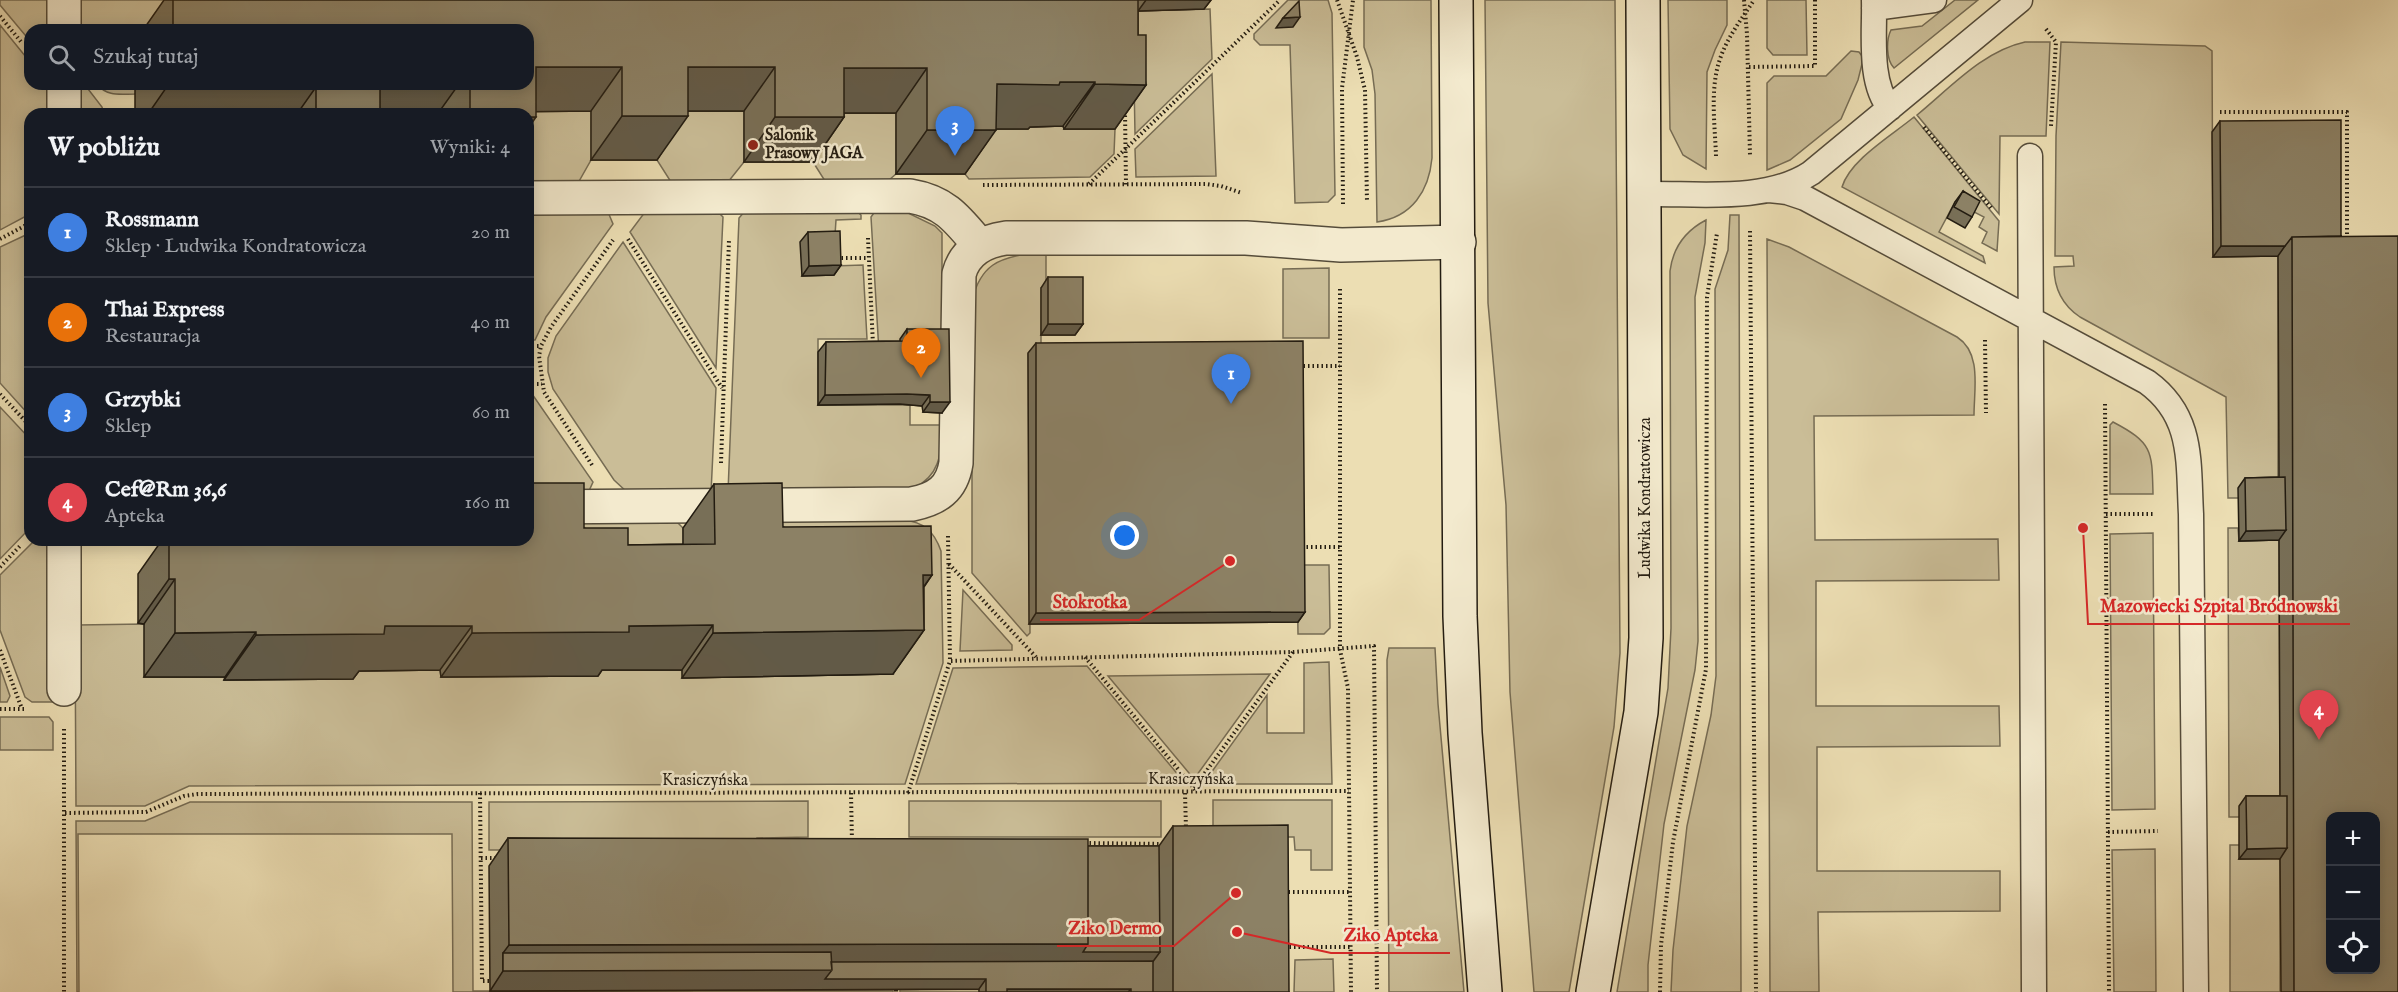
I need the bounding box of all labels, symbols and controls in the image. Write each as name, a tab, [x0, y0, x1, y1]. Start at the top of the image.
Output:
search box	[24, 24, 534, 90]
icon: search	[45, 41, 78, 74]
text: Szukaj tutaj	[93, 43, 198, 71]
pin: 3	[936, 106, 974, 156]
place label: Salonik Prasowy JAGA	[765, 126, 864, 164]
text: W pobliżu	[48, 131, 160, 164]
text: Wyniki: 4	[430, 135, 510, 160]
marker: Salonik Prasowy JAGA	[746, 138, 760, 152]
text: Rossmann	[105, 206, 199, 234]
text: 1	[64, 220, 71, 245]
text: 20 m	[471, 220, 510, 245]
text: Sklep · Ludwika Kondratowicza	[105, 234, 366, 259]
text: Thai Express	[105, 296, 224, 324]
text: 2	[63, 310, 72, 335]
text: 40 m	[471, 310, 510, 335]
text: Restauracja	[105, 324, 200, 349]
pin: 2	[902, 328, 940, 378]
pin: 1	[1212, 354, 1250, 404]
text: Grzybki	[105, 386, 181, 414]
text: 3	[64, 400, 71, 425]
text: 60 m	[472, 400, 510, 425]
text: Sklep	[105, 414, 151, 439]
street label: Ludwika Kondratowicza	[1636, 417, 1656, 579]
text: Cef@Rm 36,6	[105, 476, 226, 504]
text: 4	[63, 490, 72, 515]
text: 160 m	[464, 490, 510, 515]
text: Apteka	[105, 504, 165, 529]
your location	[1110, 521, 1139, 550]
callout: Stokrotka	[1040, 584, 1139, 620]
callout: Mazowiecki Szpital Bródnowski	[2088, 588, 2350, 624]
text: Stokrotka	[1053, 592, 1128, 615]
text: Mazowiecki Szpital Bródnowski	[2100, 596, 2338, 619]
pin: 4	[2300, 690, 2338, 740]
street label: Krasiczyńska	[1148, 770, 1234, 790]
street label: Krasiczyńska	[662, 771, 748, 791]
map controls	[2326, 812, 2380, 974]
button: +	[2326, 812, 2380, 866]
button: −	[2326, 866, 2380, 920]
callout: Ziko Dermo	[1057, 910, 1174, 946]
callout: Ziko Apteka	[1331, 917, 1450, 953]
text: Ziko Dermo	[1068, 918, 1162, 941]
button: locate	[2326, 920, 2380, 974]
text: Ziko Apteka	[1344, 925, 1439, 948]

